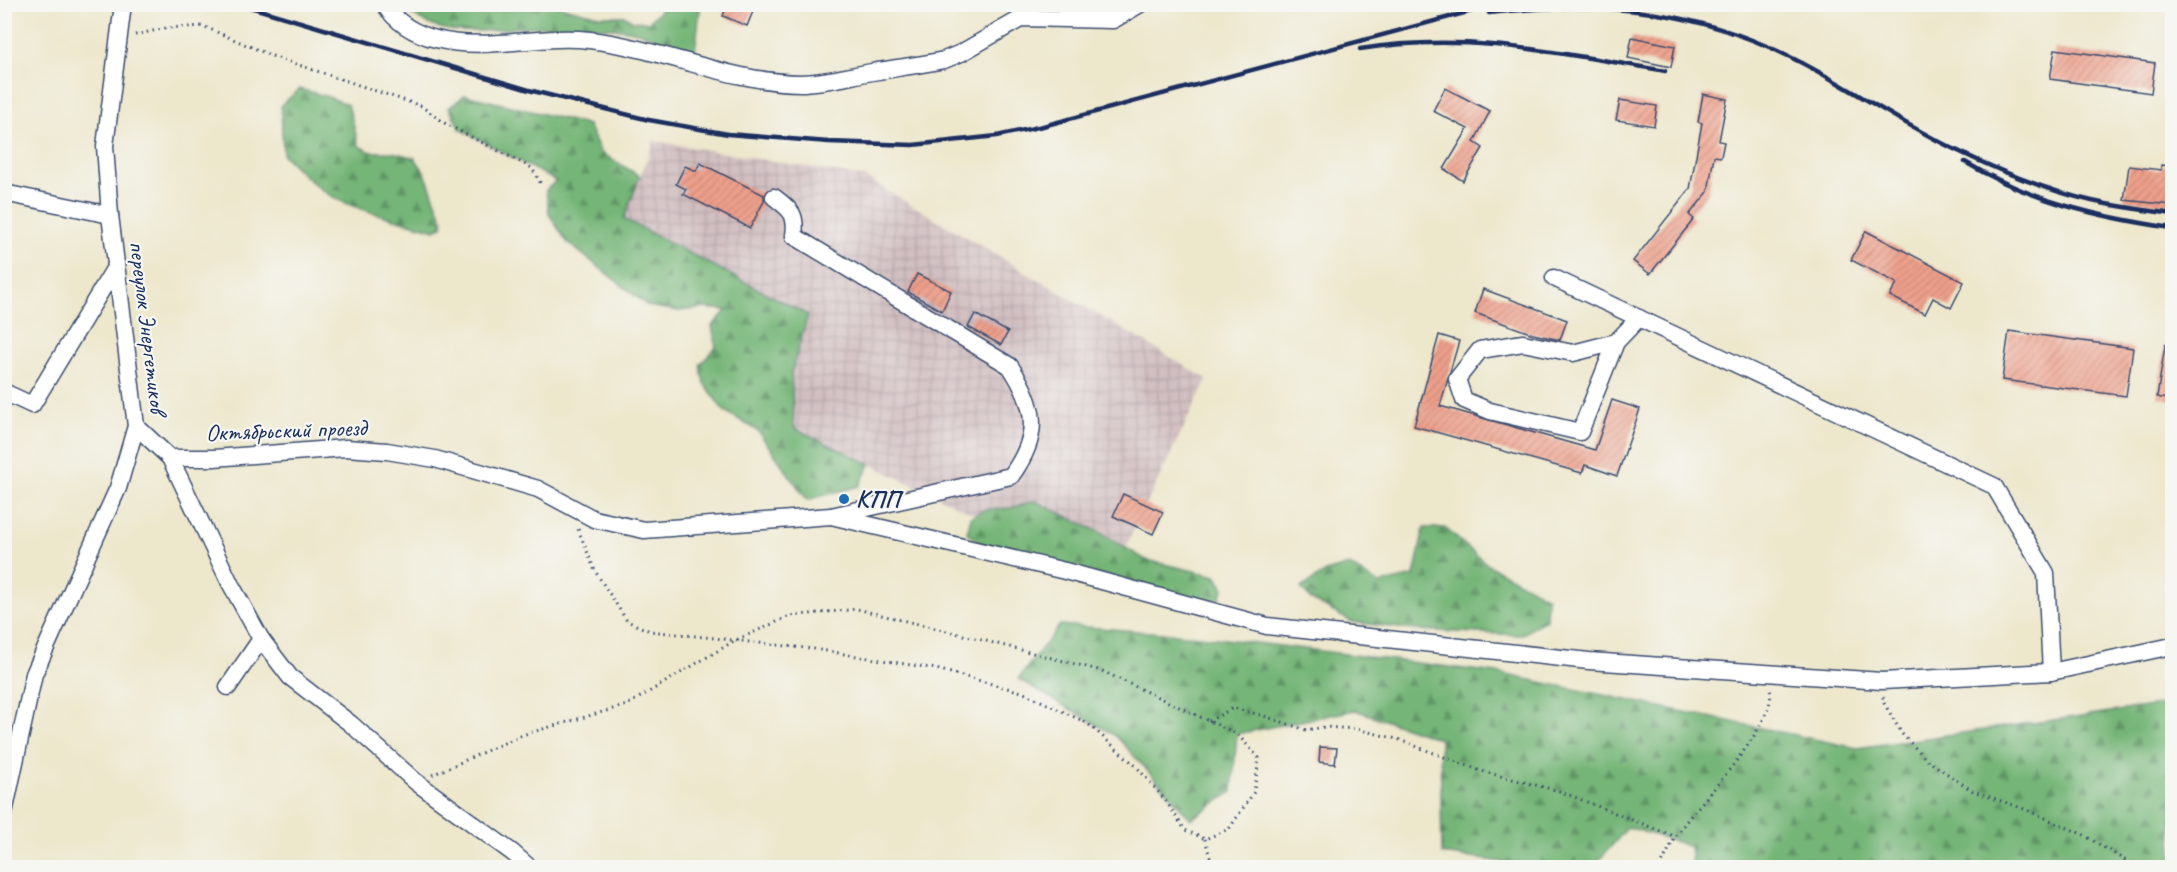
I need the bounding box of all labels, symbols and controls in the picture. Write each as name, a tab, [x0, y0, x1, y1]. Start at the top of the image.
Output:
street label: переулок Энергетиков	[123, 239, 174, 420]
street label: Октябрьский проезд	[205, 412, 369, 448]
place label: КПП	[856, 484, 904, 514]
marker: КПП	[837, 492, 851, 506]

